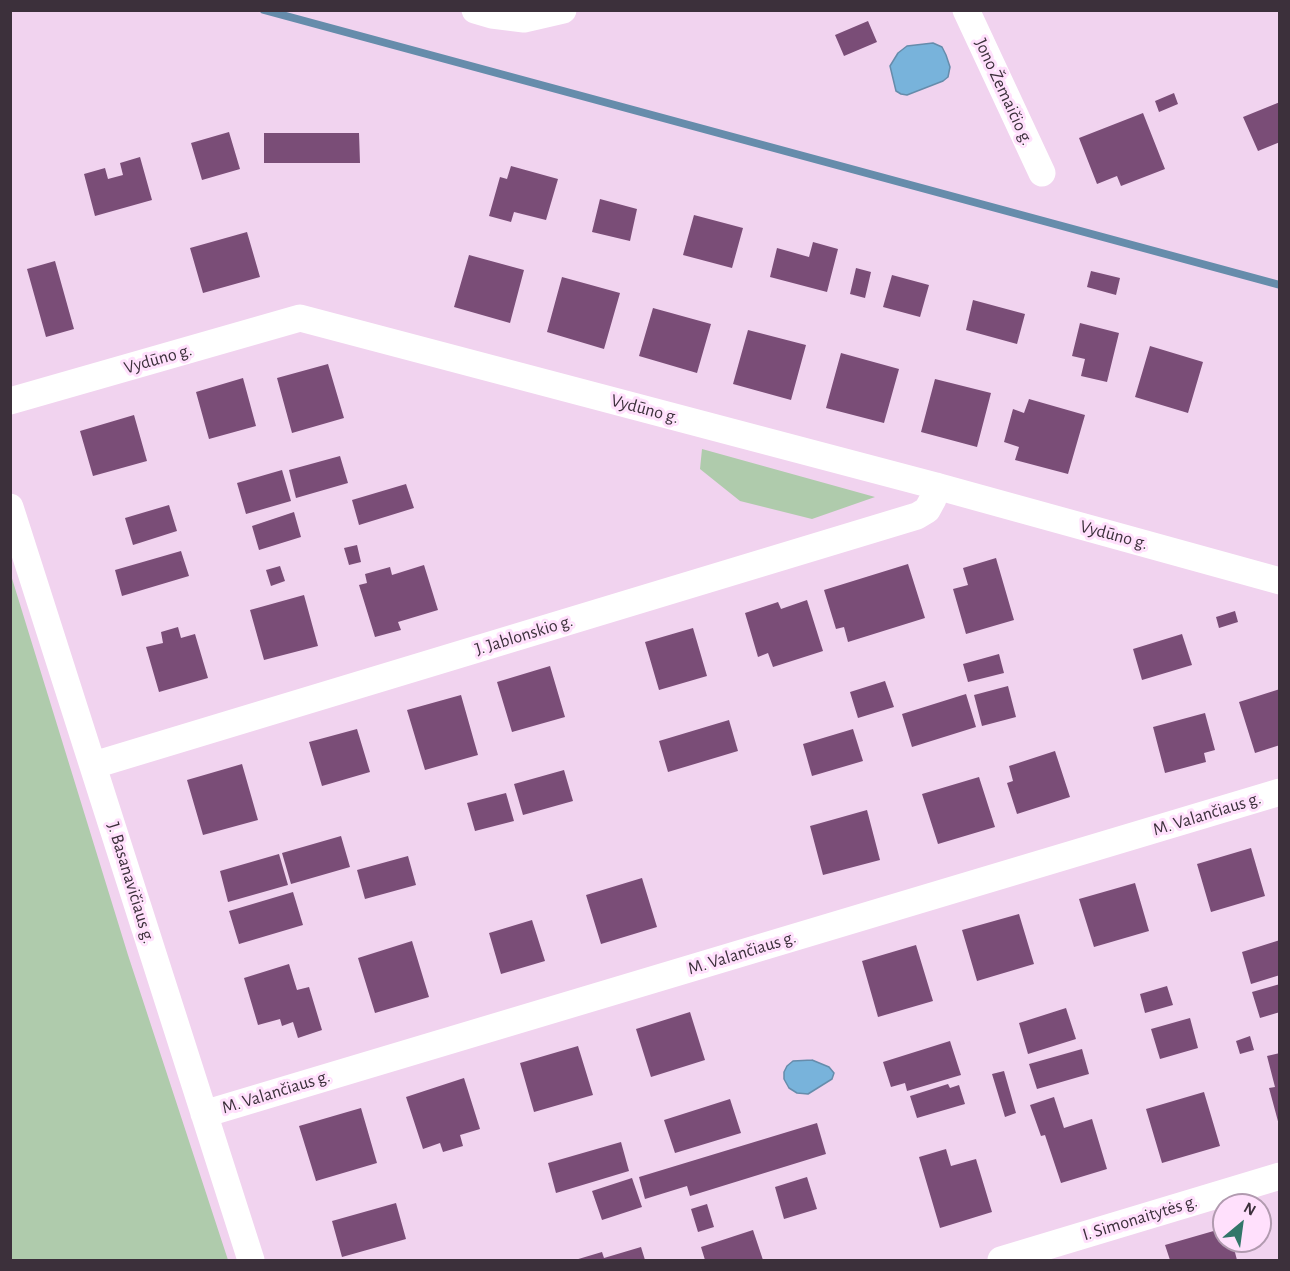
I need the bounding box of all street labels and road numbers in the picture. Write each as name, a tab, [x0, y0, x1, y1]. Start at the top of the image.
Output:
street label: Jono Žemaičio g.	[970, 35, 1038, 149]
street label: Vydūno g.	[122, 339, 194, 379]
street label: Vydūno g.	[609, 390, 681, 428]
street label: Vydūno g.	[1078, 516, 1150, 554]
street label: J. Jablonskio g.	[472, 610, 576, 660]
street label: M. Valančiaus g.	[1150, 787, 1264, 841]
street label: J. Basanavičiaus g.	[102, 820, 160, 946]
street label: M. Valančiaus g.	[685, 926, 799, 980]
street label: M. Valančiaus g.	[219, 1065, 333, 1119]
street label: I. Simonaitytės g.	[1080, 1190, 1200, 1246]

